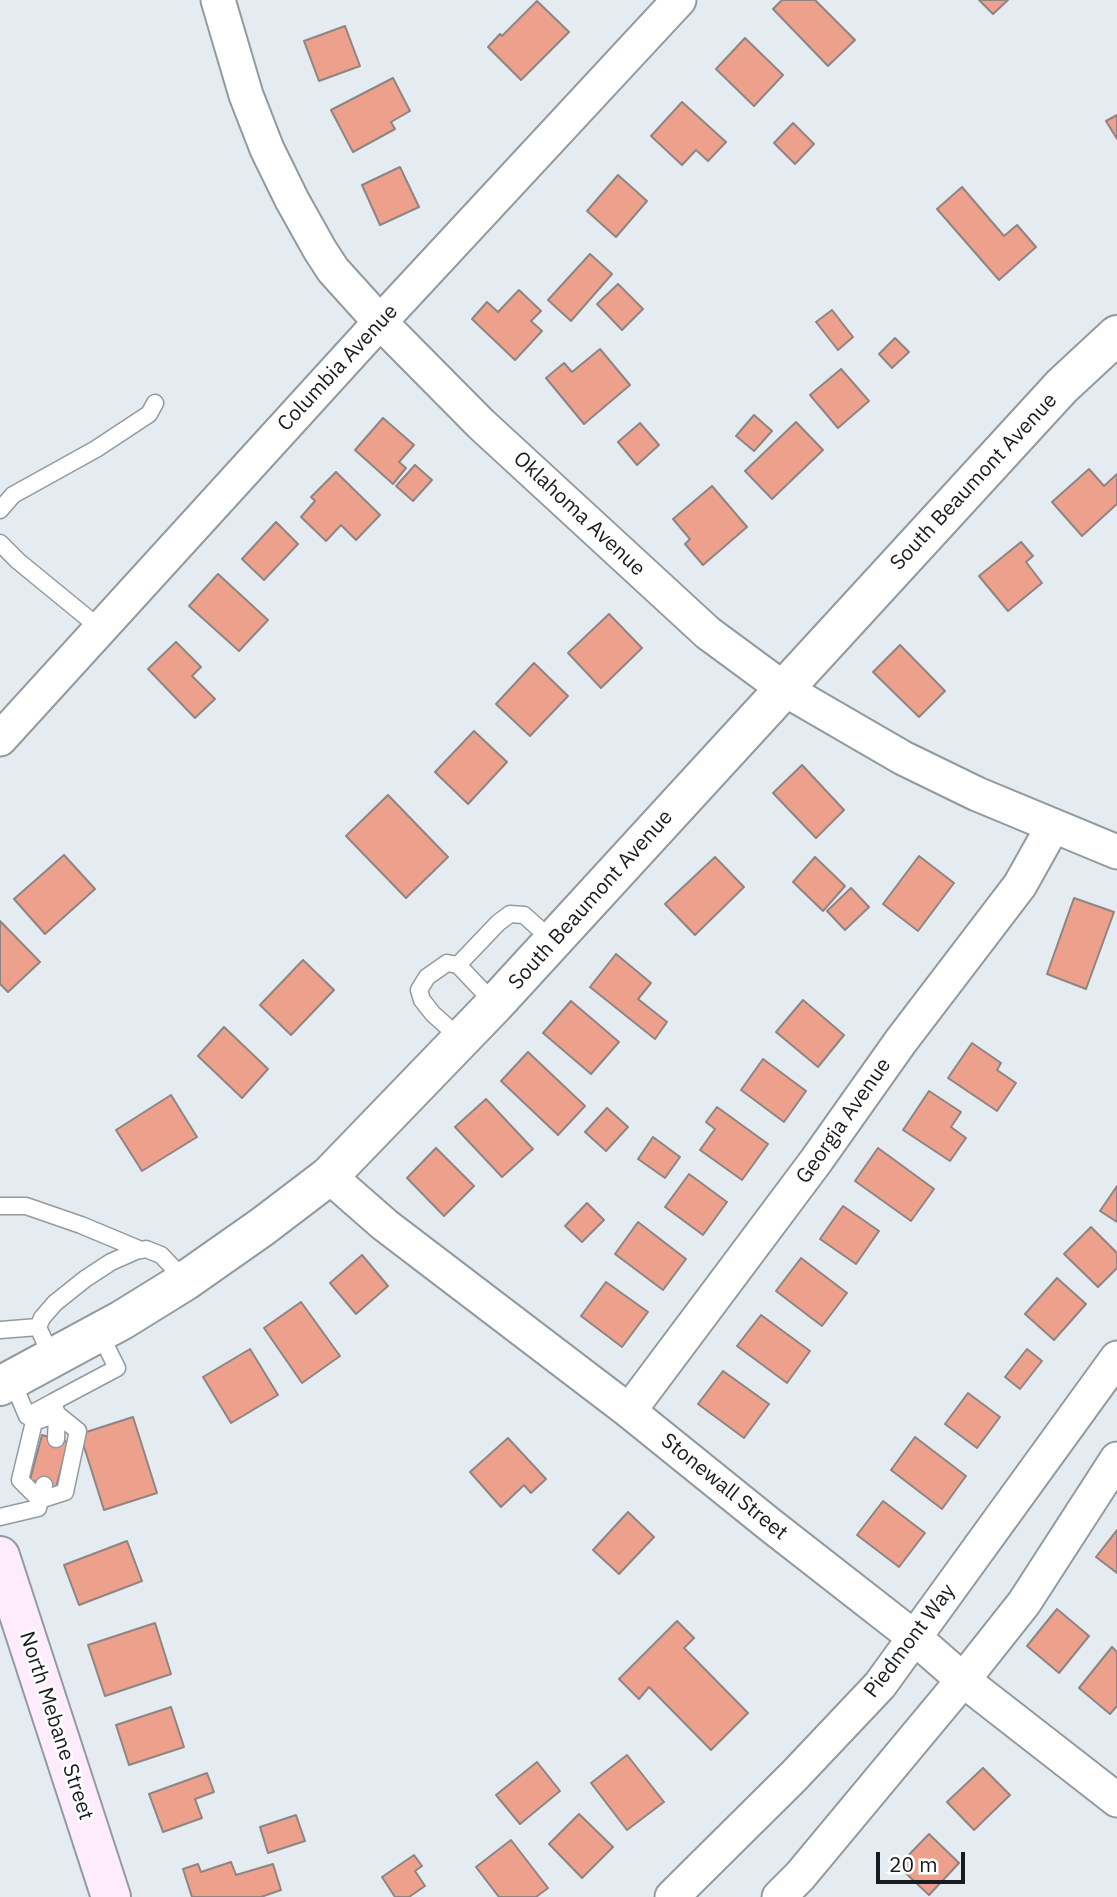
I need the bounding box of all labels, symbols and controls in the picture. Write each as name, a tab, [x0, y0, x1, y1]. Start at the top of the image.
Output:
street label: Columbia Avenue	[273, 299, 403, 437]
street label: South Beaumont Avenue	[885, 388, 1063, 576]
street label: Oklahoma Avenue	[508, 446, 650, 582]
street label: South Beaumont Avenue	[504, 805, 678, 995]
street label: Georgia Avenue	[791, 1053, 897, 1189]
street label: Stonewall Street	[656, 1428, 792, 1546]
street label: Piedmont Way	[859, 1579, 961, 1703]
street label: North Mebane Street	[14, 1629, 98, 1823]
scale bar	[879, 1838, 968, 1882]
text: 20 m	[889, 1850, 938, 1878]

